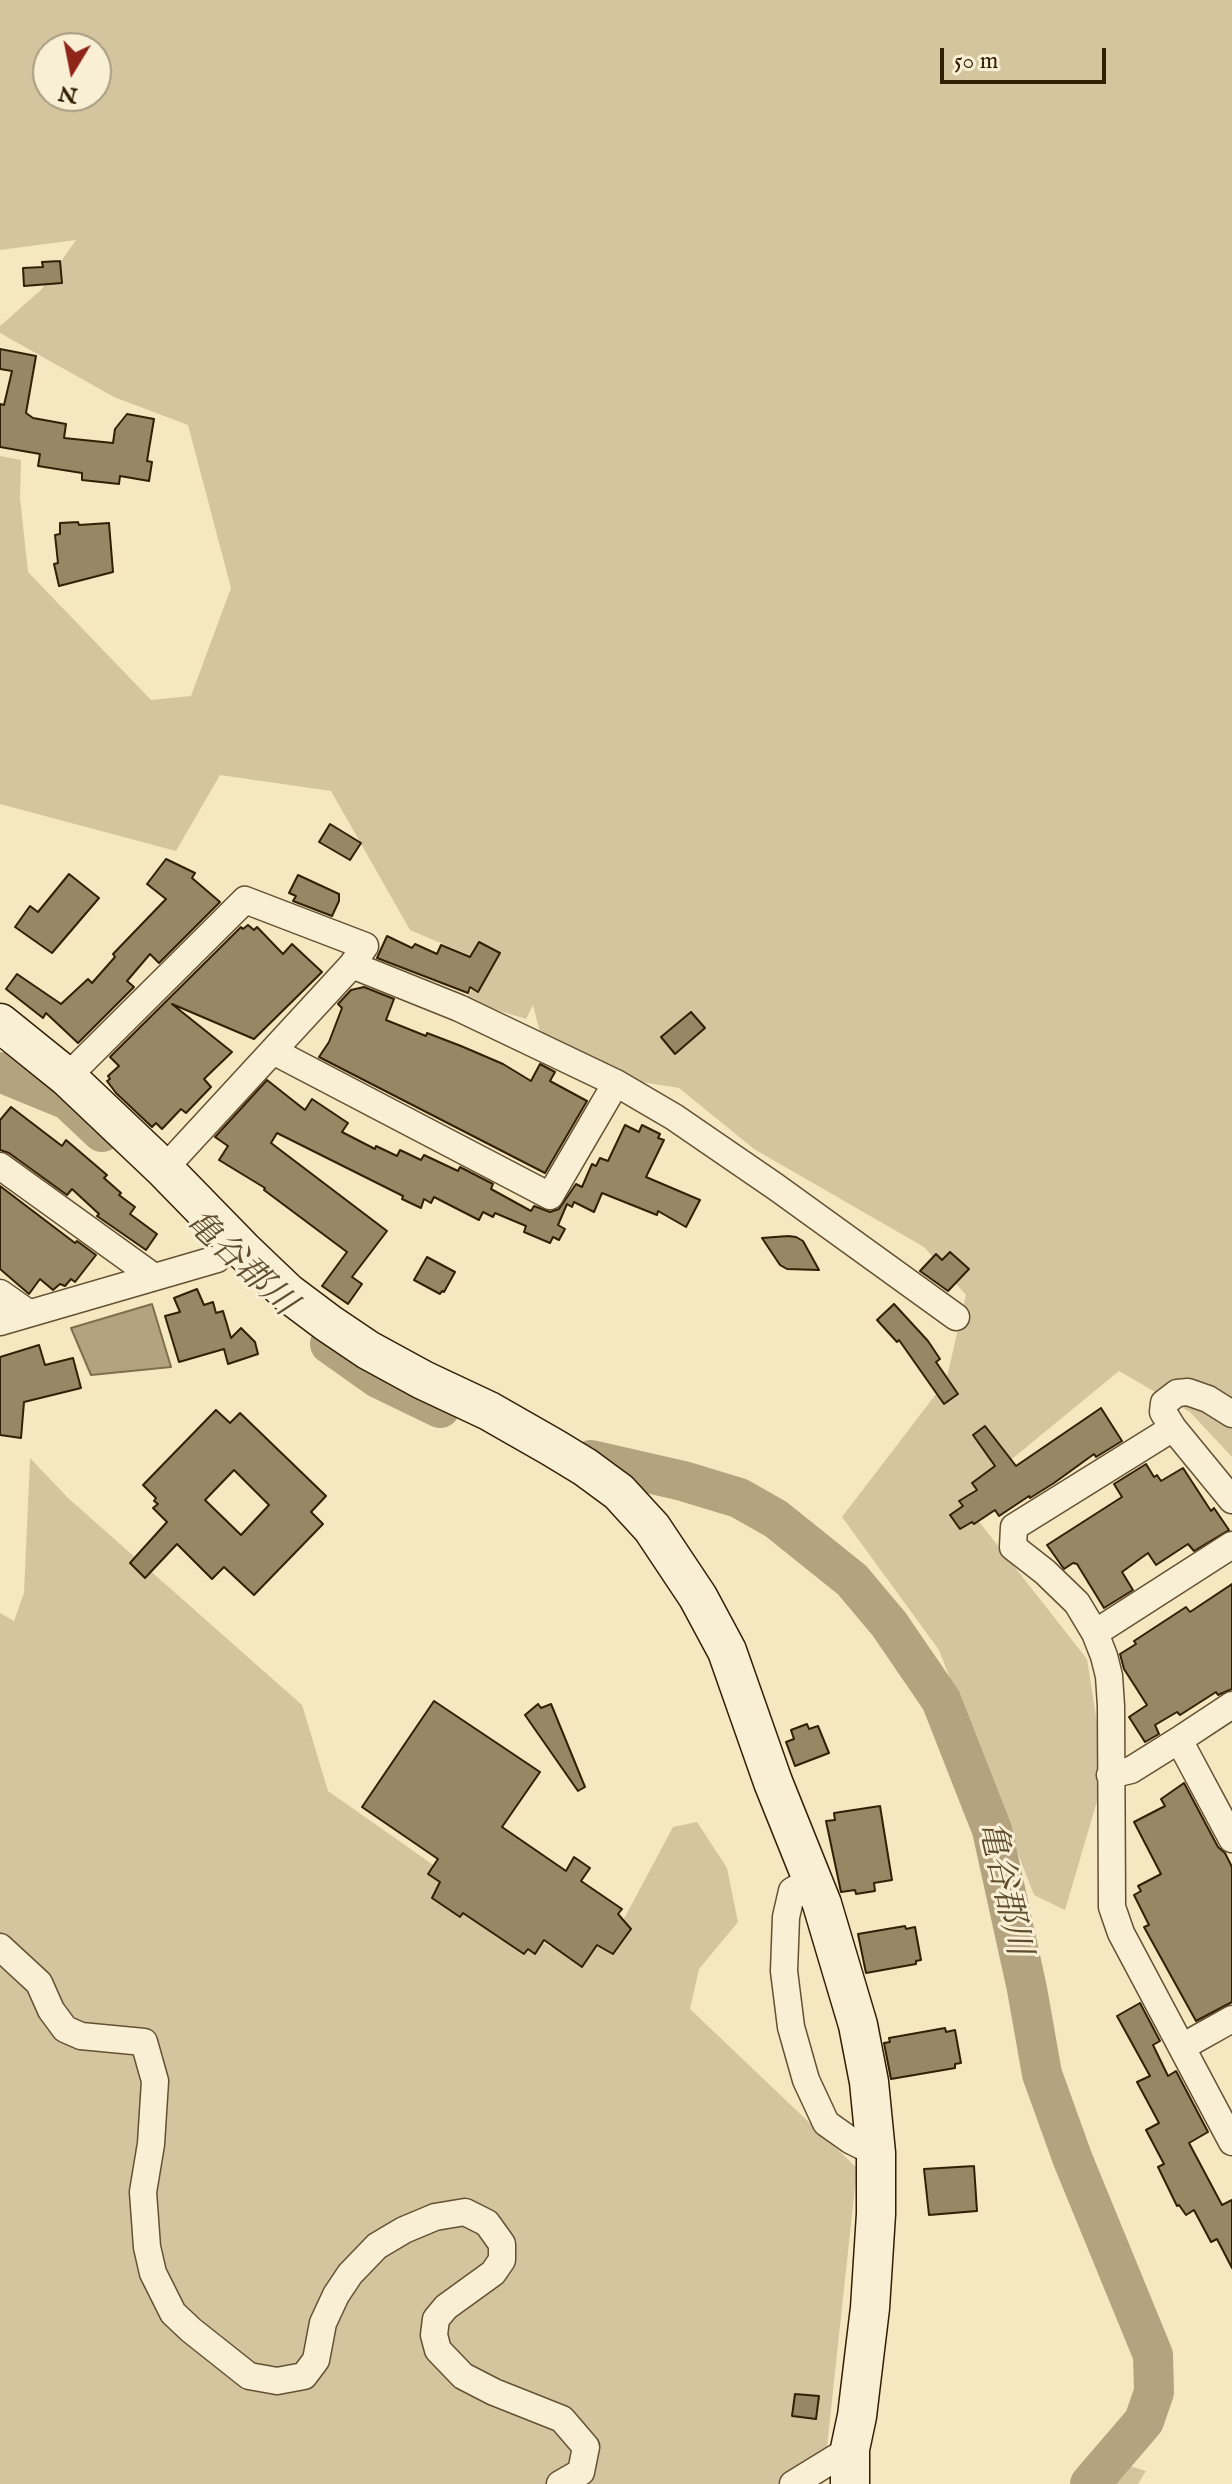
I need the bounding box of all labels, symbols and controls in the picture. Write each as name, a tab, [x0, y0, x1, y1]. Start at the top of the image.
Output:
north arrow	[32, 32, 112, 112]
scale bar	[944, 32, 1110, 82]
text: 50 m	[954, 46, 998, 77]
text: N	[56, 78, 80, 109]
water label: 亀谷郡川	[175, 1204, 303, 1326]
water label: 亀谷郡川	[967, 1818, 1037, 1960]

